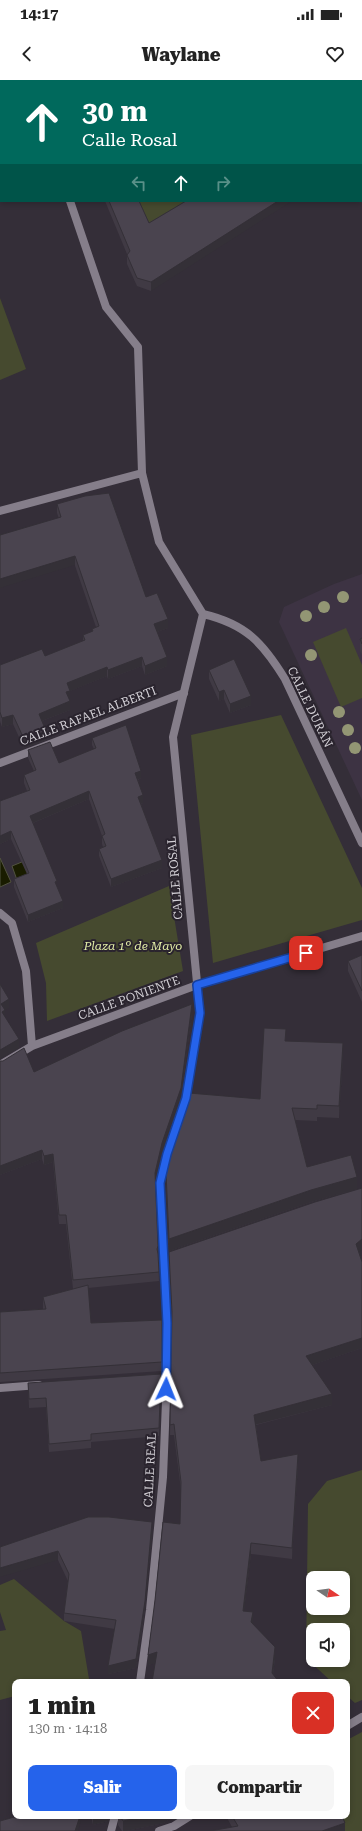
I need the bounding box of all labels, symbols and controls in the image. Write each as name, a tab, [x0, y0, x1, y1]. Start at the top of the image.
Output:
text: 14:17	[20, 5, 58, 23]
icon: back	[16, 43, 38, 65]
icon: heart	[324, 43, 346, 65]
text: Waylane	[142, 44, 220, 65]
text: 30 m	[82, 95, 147, 128]
icon: ahead	[16, 96, 68, 148]
text: Calle Rosal	[82, 129, 177, 150]
icon: left	[128, 172, 150, 194]
icon: ahead	[170, 172, 192, 194]
icon: right	[212, 172, 234, 194]
street label: CALLE DURÁN	[284, 664, 336, 750]
street label: CALLE RAFAEL ALBERTI	[18, 683, 158, 749]
street label: CALLE ROSAL	[164, 836, 186, 920]
pin	[289, 936, 323, 970]
park label: Plaza 1º de Mayo	[83, 939, 182, 953]
icon: arrive	[295, 942, 317, 964]
street label: CALLE PONIENTE	[76, 973, 182, 1023]
position arrow	[145, 1368, 187, 1410]
street label: CALLE REAL	[141, 1432, 159, 1508]
north arrow	[306, 1571, 350, 1615]
map controls	[306, 1571, 350, 1667]
button: sound	[306, 1623, 350, 1667]
text: 1 min	[28, 1692, 95, 1720]
button: close	[292, 1692, 334, 1734]
text: 130 m · 14:18	[28, 1721, 107, 1736]
button: Salir	[28, 1765, 177, 1811]
button: Compartir	[185, 1765, 334, 1811]

